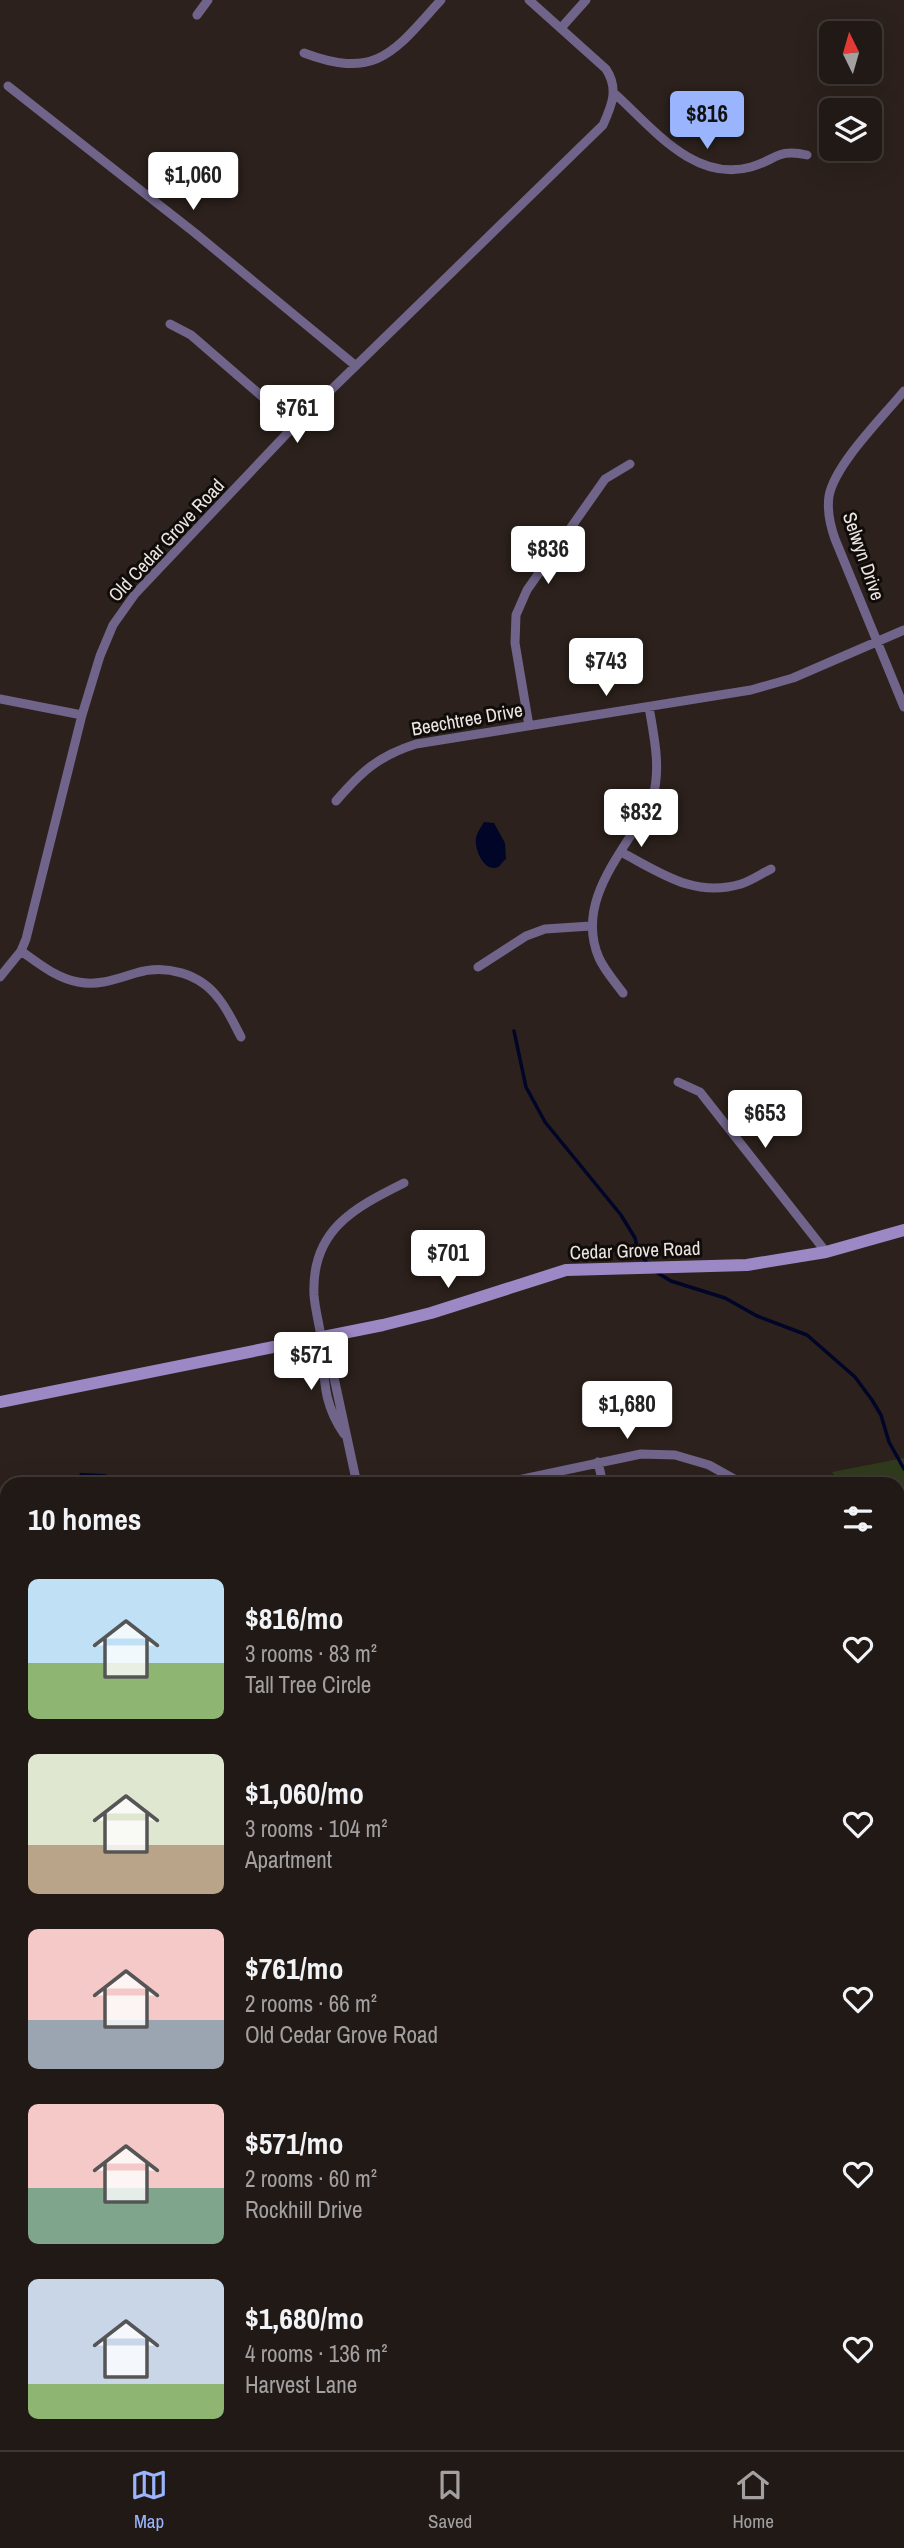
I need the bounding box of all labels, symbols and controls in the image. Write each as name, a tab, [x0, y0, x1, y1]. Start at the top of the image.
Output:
north arrow	[819, 21, 882, 84]
map controls	[819, 21, 882, 161]
pin: $816	[666, 92, 748, 151]
text: $816	[686, 98, 728, 129]
button: layers	[819, 98, 882, 161]
pin: $1,060	[136, 152, 250, 212]
text: $1,060	[164, 159, 222, 190]
pin: $761	[256, 386, 338, 445]
text: $761	[276, 392, 318, 423]
street label: Old Cedar Grove Road	[102, 473, 230, 607]
street label: Selwyn Drive	[837, 508, 891, 604]
pin: $836	[507, 526, 589, 586]
text: $836	[527, 533, 569, 564]
pin: $743	[565, 638, 647, 698]
text: $743	[585, 645, 627, 676]
street label: Beechtree Drive	[409, 696, 525, 742]
pin: $832	[600, 790, 682, 849]
text: $832	[620, 796, 662, 827]
pin: $653	[724, 1090, 806, 1150]
text: $653	[744, 1097, 786, 1128]
pin: $701	[407, 1230, 489, 1290]
street label: Cedar Grove Road	[569, 1235, 701, 1265]
text: $701	[427, 1237, 469, 1268]
pin: $571	[270, 1332, 352, 1392]
text: $571	[290, 1339, 332, 1370]
pin: $1,680	[570, 1382, 684, 1441]
text: $1,680	[598, 1388, 656, 1419]
text: 10 homes	[28, 1499, 142, 1539]
icon: filters	[839, 1500, 877, 1538]
text: $816/mo	[245, 1598, 343, 1638]
icon: home	[84, 1607, 168, 1691]
icon: heart	[839, 1630, 877, 1668]
text: 3 rooms · 83 m²	[245, 1638, 377, 1669]
text: Tall Tree Circle	[245, 1669, 371, 1700]
text: $1,060/mo	[245, 1773, 364, 1813]
icon: home	[84, 1782, 168, 1866]
icon: heart	[839, 1805, 877, 1843]
text: 3 rooms · 104 m²	[245, 1813, 388, 1844]
text: Apartment	[245, 1844, 332, 1875]
text: $761/mo	[245, 1948, 343, 1988]
icon: home	[84, 1957, 168, 2041]
icon: heart	[839, 1980, 877, 2018]
text: 2 rooms · 66 m²	[245, 1988, 377, 2019]
text: Old Cedar Grove Road	[245, 2019, 438, 2050]
text: $571/mo	[245, 2123, 343, 2163]
icon: home	[84, 2132, 168, 2216]
icon: heart	[839, 2155, 877, 2193]
text: 2 rooms · 60 m²	[245, 2163, 377, 2194]
text: Rockhill Drive	[245, 2194, 362, 2225]
text: $1,680/mo	[245, 2298, 364, 2338]
icon: home	[84, 2307, 168, 2391]
icon: heart	[839, 2330, 877, 2368]
text: 4 rooms · 136 m²	[245, 2338, 388, 2369]
text: Harvest Lane	[245, 2369, 357, 2400]
tab: Map	[130, 2466, 168, 2534]
tab: Saved	[428, 2466, 472, 2534]
tab: Home	[732, 2466, 774, 2534]

